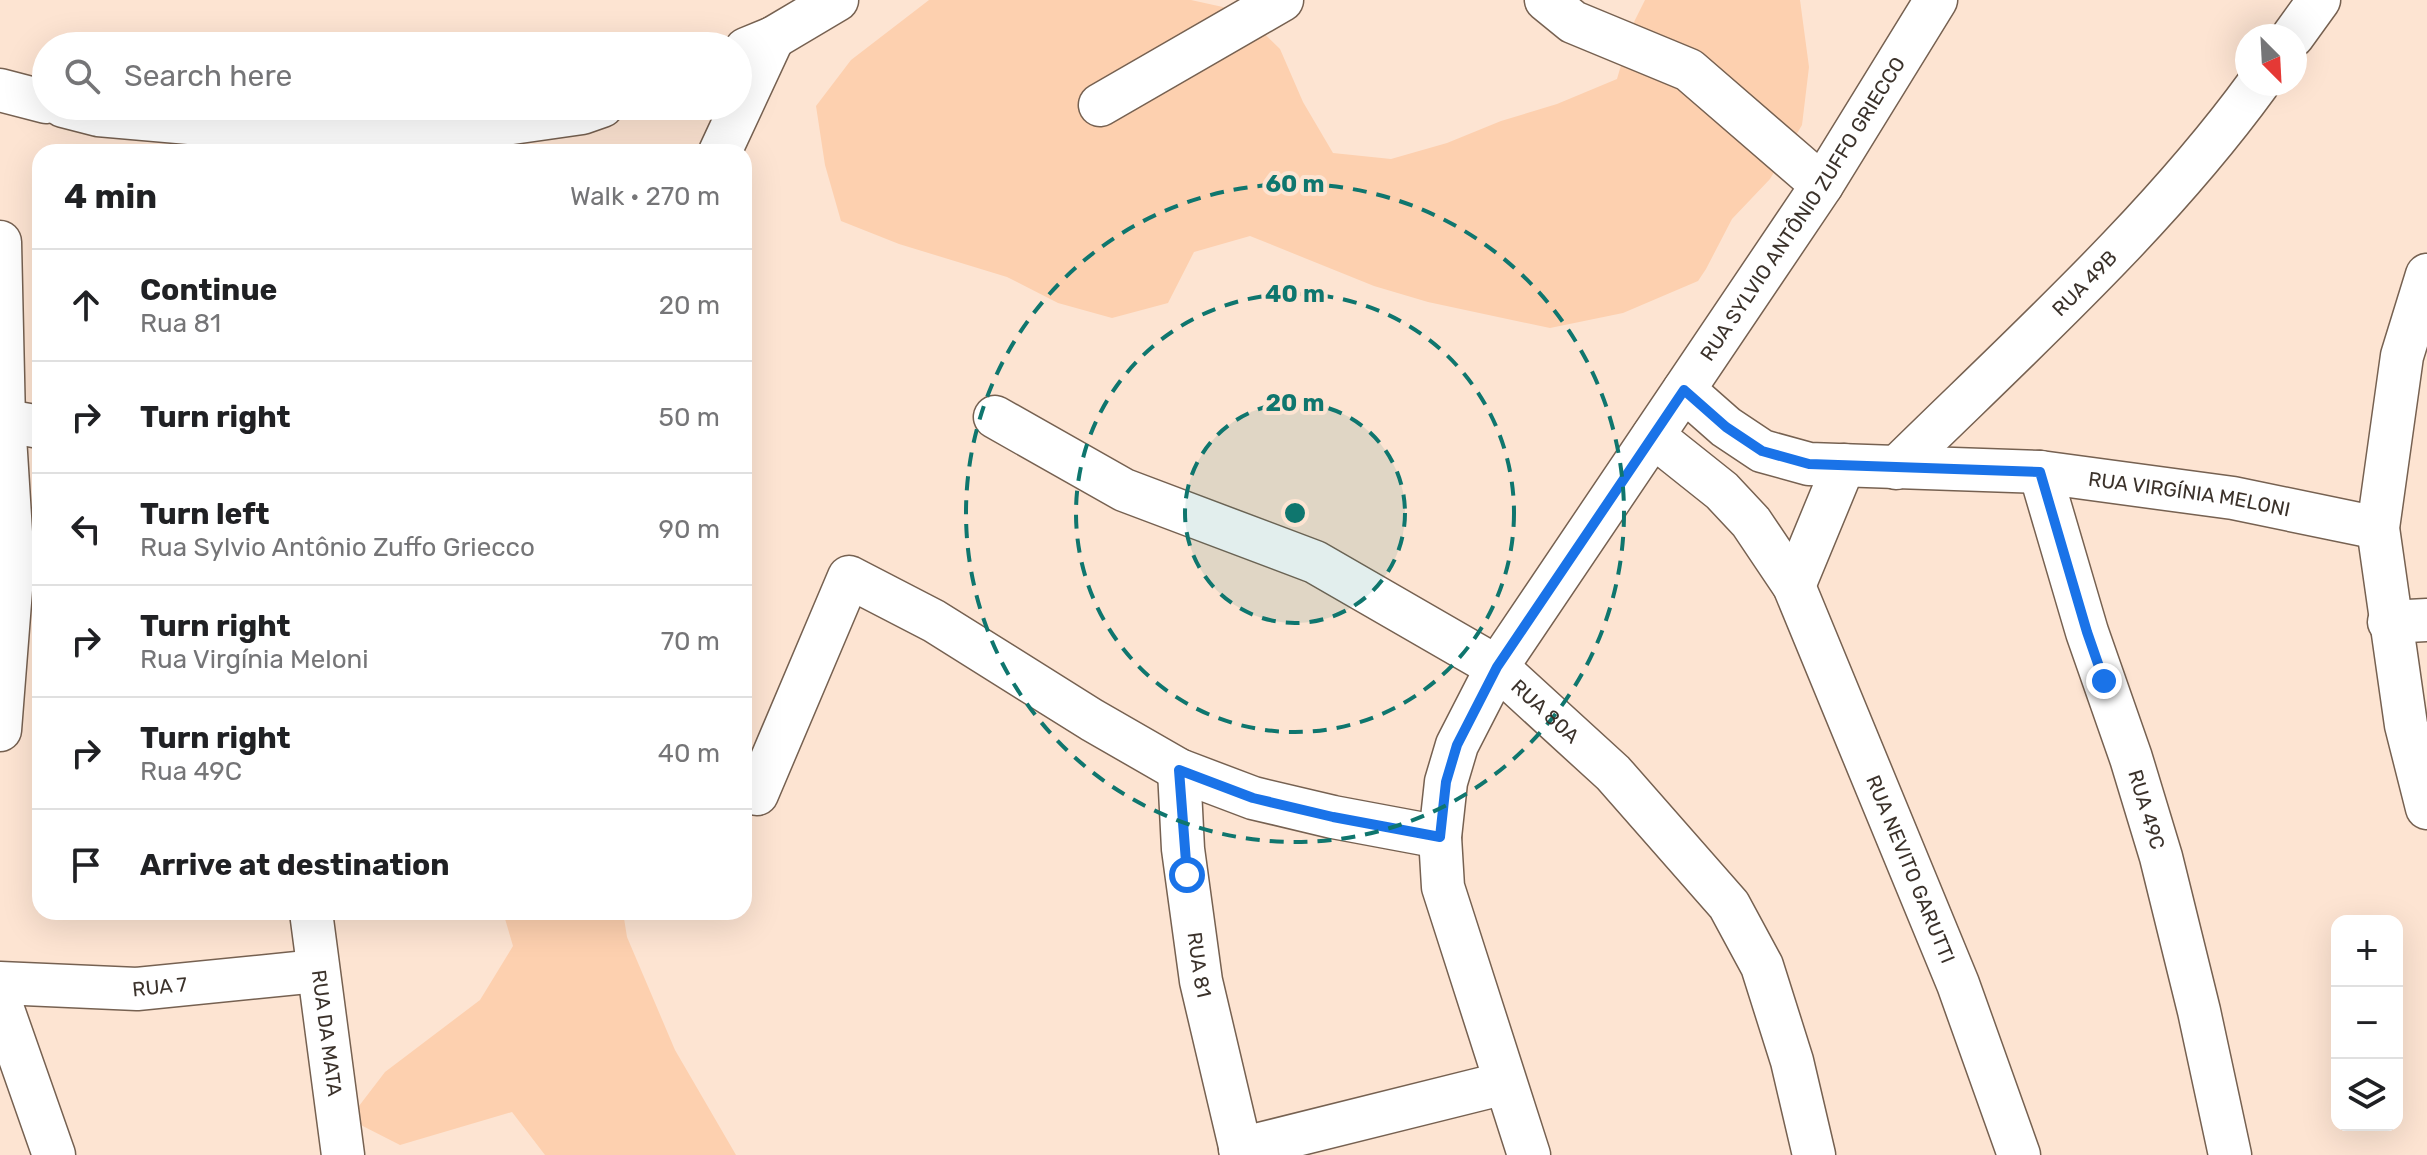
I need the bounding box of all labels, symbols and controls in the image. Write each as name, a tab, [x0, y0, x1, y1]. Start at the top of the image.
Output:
north arrow	[2235, 24, 2307, 96]
search box	[32, 32, 752, 120]
street label: RUA SYLVIO ANTÔNIO ZUFFO GRIECCO	[1695, 52, 1910, 365]
icon: search	[60, 54, 104, 98]
text: Search here	[124, 58, 292, 94]
text: 60 m	[1265, 170, 1325, 198]
text: 4 min	[64, 176, 157, 217]
text: Walk · 270 m	[570, 181, 720, 212]
street label: RUA 49B	[2047, 246, 2122, 321]
text: Continue	[140, 272, 277, 308]
text: 40 m	[1265, 280, 1325, 308]
icon: ahead	[64, 283, 108, 327]
text: 20 m	[659, 290, 720, 321]
text: Rua 81	[140, 308, 221, 339]
text: 20 m	[1265, 389, 1325, 417]
icon: right	[64, 395, 108, 439]
text: Turn right	[140, 399, 291, 435]
text: 50 m	[659, 402, 720, 433]
street label: RUA VIRGÍNIA MELONI	[2087, 467, 2292, 522]
text: Turn left	[140, 496, 270, 532]
centre of rings	[1281, 499, 1309, 527]
icon: left	[64, 507, 108, 551]
text: 90 m	[659, 514, 720, 545]
text: Rua Sylvio Antônio Zuffo Griecco	[140, 532, 535, 563]
text: Turn right	[140, 608, 291, 644]
icon: right	[64, 619, 108, 663]
text: 70 m	[661, 626, 720, 657]
text: Rua Virgínia Meloni	[140, 644, 369, 675]
route end	[2086, 663, 2122, 699]
street label: RUA 80A	[1506, 674, 1584, 748]
text: Turn right	[140, 720, 291, 756]
icon: right	[64, 731, 108, 775]
text: 40 m	[658, 738, 720, 769]
text: Rua 49C	[140, 756, 242, 787]
street label: RUA 49C	[2123, 767, 2170, 852]
street label: RUA NEVITO GARUTTI	[1861, 771, 1960, 967]
icon: arrive	[64, 843, 108, 887]
text: Arrive at destination	[140, 847, 450, 883]
route start	[1169, 857, 1205, 893]
map controls	[2331, 915, 2403, 1131]
button: +	[2331, 915, 2403, 987]
street label: RUA 81	[1182, 931, 1216, 1000]
street label: RUA DA MATA	[307, 968, 347, 1098]
street label: RUA 7	[131, 972, 188, 1001]
button: −	[2331, 987, 2403, 1059]
button: layers	[2331, 1059, 2403, 1131]

